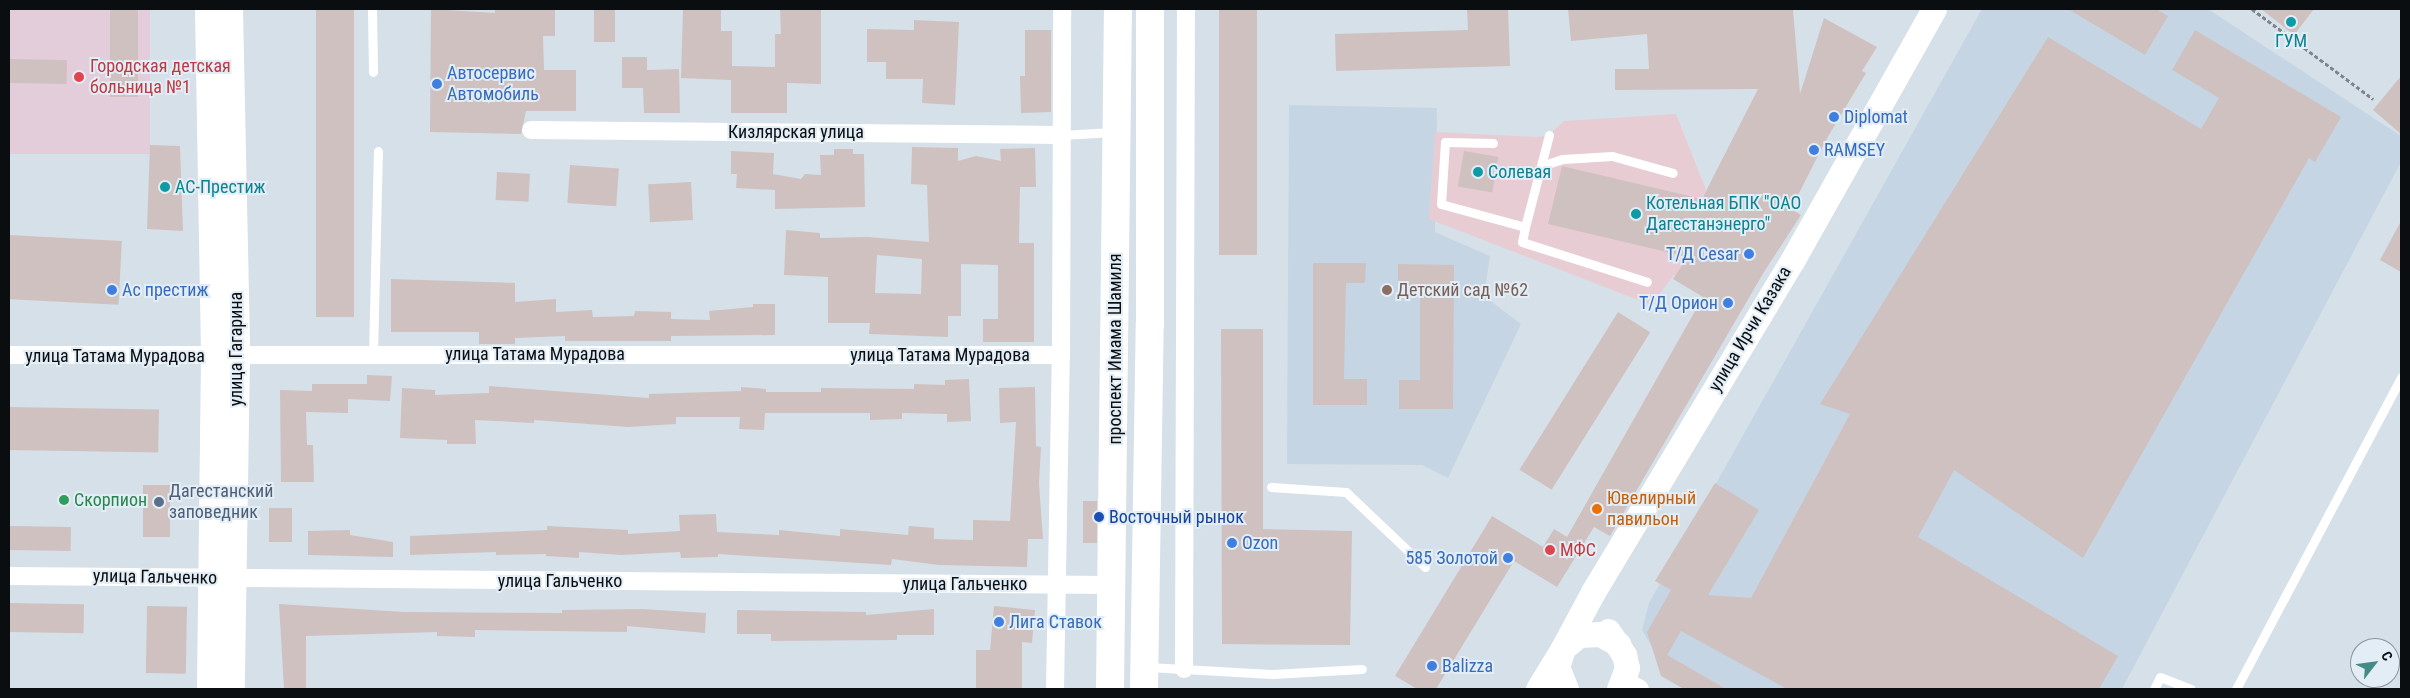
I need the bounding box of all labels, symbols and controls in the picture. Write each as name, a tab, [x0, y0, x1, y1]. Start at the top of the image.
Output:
marker: ГУМ	[2285, 16, 2297, 28]
place label: ГУМ	[2275, 30, 2307, 52]
place label: Городская детская больница №1	[90, 56, 231, 98]
place label: Автосервис Автомобиль	[447, 63, 539, 106]
marker: Городская детская больница №1	[72, 70, 86, 84]
marker: Автосервис Автомобиль	[431, 78, 443, 90]
place label: Diplomat	[1844, 106, 1908, 128]
marker: Diplomat	[1828, 111, 1840, 123]
street label: Кизлярская улица	[728, 121, 864, 143]
place label: RAMSEY	[1824, 139, 1885, 161]
marker: RAMSEY	[1808, 144, 1820, 156]
place label: Солевая	[1488, 161, 1551, 183]
marker: Солевая	[1472, 166, 1484, 178]
place label: АС-Престиж	[175, 176, 266, 198]
marker: АС-Престиж	[159, 181, 171, 193]
place label: Котельная БПК "ОАО Дагестанэнерго"	[1646, 193, 1801, 235]
marker: Котельная БПК "ОАО Дагестанэнерго"	[1630, 208, 1642, 220]
place label: Т/Д Cesar	[1666, 243, 1739, 265]
marker: Т/Д Cesar	[1743, 248, 1755, 260]
street label: проспект Имама Шамиля	[1104, 253, 1126, 445]
street label: улица Ирчи Казака	[1704, 262, 1796, 396]
place label: Ас престиж	[122, 279, 208, 301]
place label: Детский сад №62	[1397, 279, 1528, 301]
marker: Ас престиж	[106, 284, 118, 296]
marker: Детский сад №62	[1381, 284, 1393, 296]
street label: улица Гагарина	[225, 292, 247, 406]
place label: Т/Д Орион	[1639, 292, 1718, 314]
marker: Т/Д Орион	[1722, 297, 1734, 309]
street label: улица Татама Мурадова	[445, 343, 625, 365]
street label: улица Татама Мурадова	[850, 344, 1030, 366]
street label: улица Татама Мурадова	[25, 345, 205, 367]
place label: Дагестанский заповедник	[169, 481, 273, 524]
place label: Ювелирный павильон	[1607, 488, 1696, 530]
place label: Скорпион	[74, 489, 147, 511]
marker: Скорпион	[58, 494, 70, 506]
marker: Дагестанский заповедник	[153, 496, 165, 508]
marker: Ювелирный павильон	[1591, 503, 1603, 515]
place label: Восточный рынок	[1109, 506, 1244, 528]
marker: Восточный рынок	[1093, 511, 1105, 523]
place label: Ozon	[1242, 532, 1278, 554]
marker: Ozon	[1226, 537, 1238, 549]
place label: МФС	[1560, 539, 1596, 561]
marker: МФС	[1544, 544, 1556, 556]
place label: 585 Золотой	[1405, 547, 1498, 569]
marker: 585 Золотой	[1502, 552, 1514, 564]
street label: улица Гальченко	[93, 565, 217, 589]
street label: улица Гальченко	[498, 570, 622, 592]
street label: улица Гальченко	[903, 573, 1027, 595]
place label: Лига Ставок	[1009, 611, 1102, 633]
marker: Лига Ставок	[993, 616, 1005, 628]
north arrow	[2350, 638, 2400, 688]
text: С	[2378, 649, 2396, 663]
place label: Balizza	[1442, 655, 1493, 677]
marker: Balizza	[1426, 660, 1438, 672]

